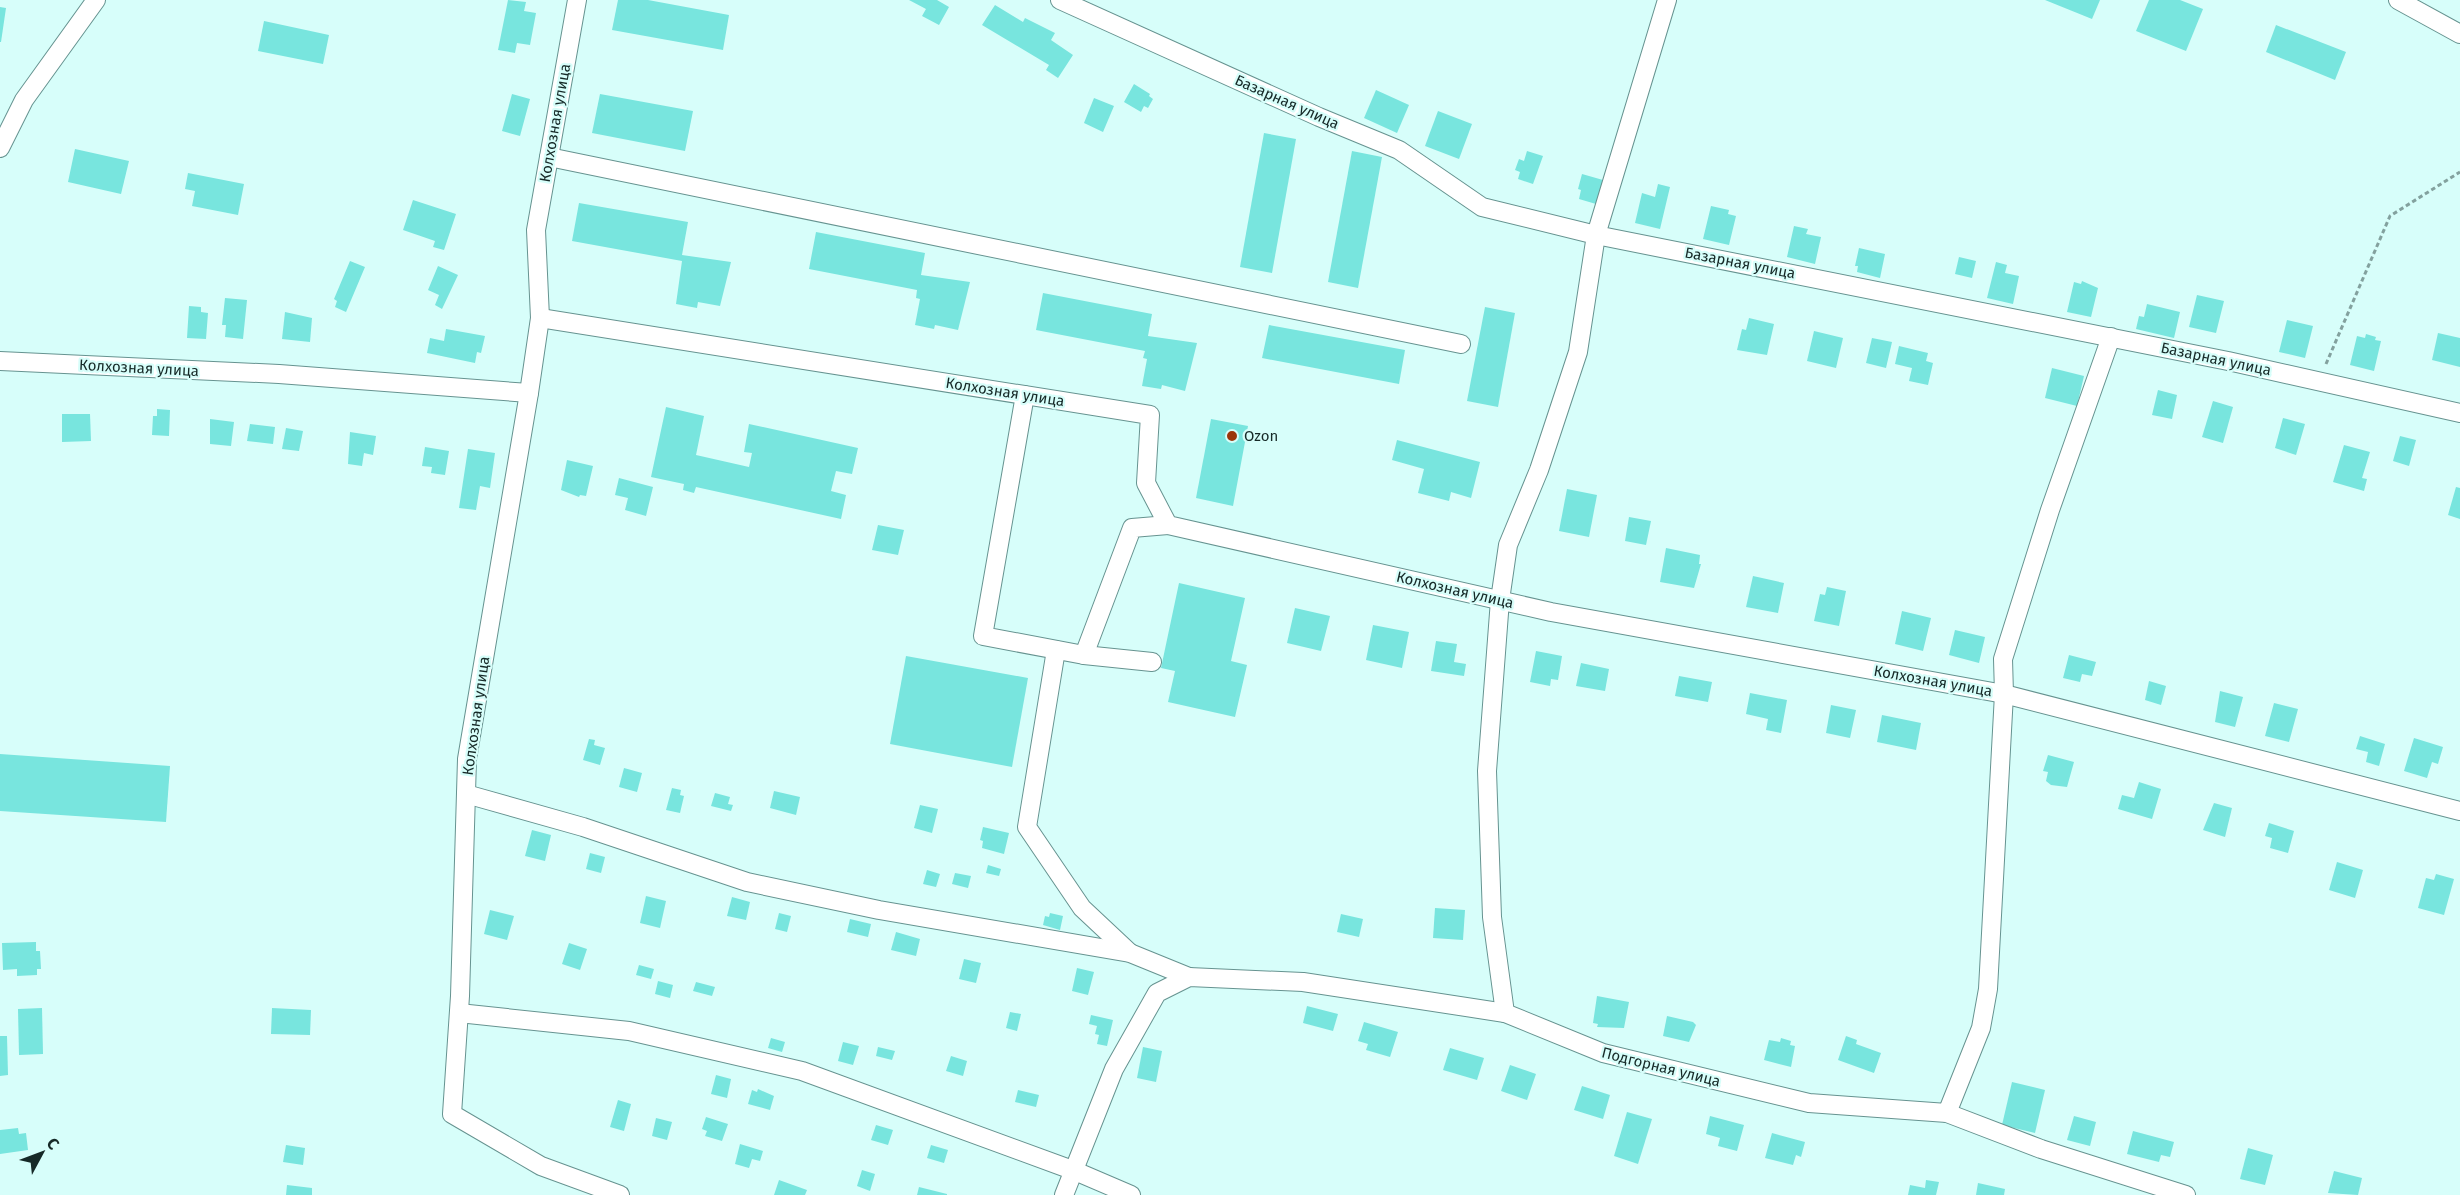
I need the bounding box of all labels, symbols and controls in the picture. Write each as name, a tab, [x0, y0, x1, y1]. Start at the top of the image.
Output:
street label: Колхозная улица	[536, 62, 574, 184]
street label: Базарная улица	[1232, 71, 1342, 133]
street label: Базарная улица	[1683, 243, 1797, 283]
street label: Базарная улица	[2159, 339, 2273, 379]
street label: Колхозная улица	[79, 356, 199, 380]
street label: Колхозная улица	[944, 374, 1066, 410]
place label: Ozon	[1244, 427, 1278, 445]
marker: Ozon	[1225, 429, 1239, 443]
street label: Колхозная улица	[1395, 568, 1515, 612]
street label: Колхозная улица	[459, 655, 493, 777]
street label: Колхозная улица	[1872, 662, 1994, 700]
street label: Подгорная улица	[1600, 1044, 1722, 1090]
north arrow	[12, 1123, 72, 1183]
text: С	[43, 1134, 64, 1154]

